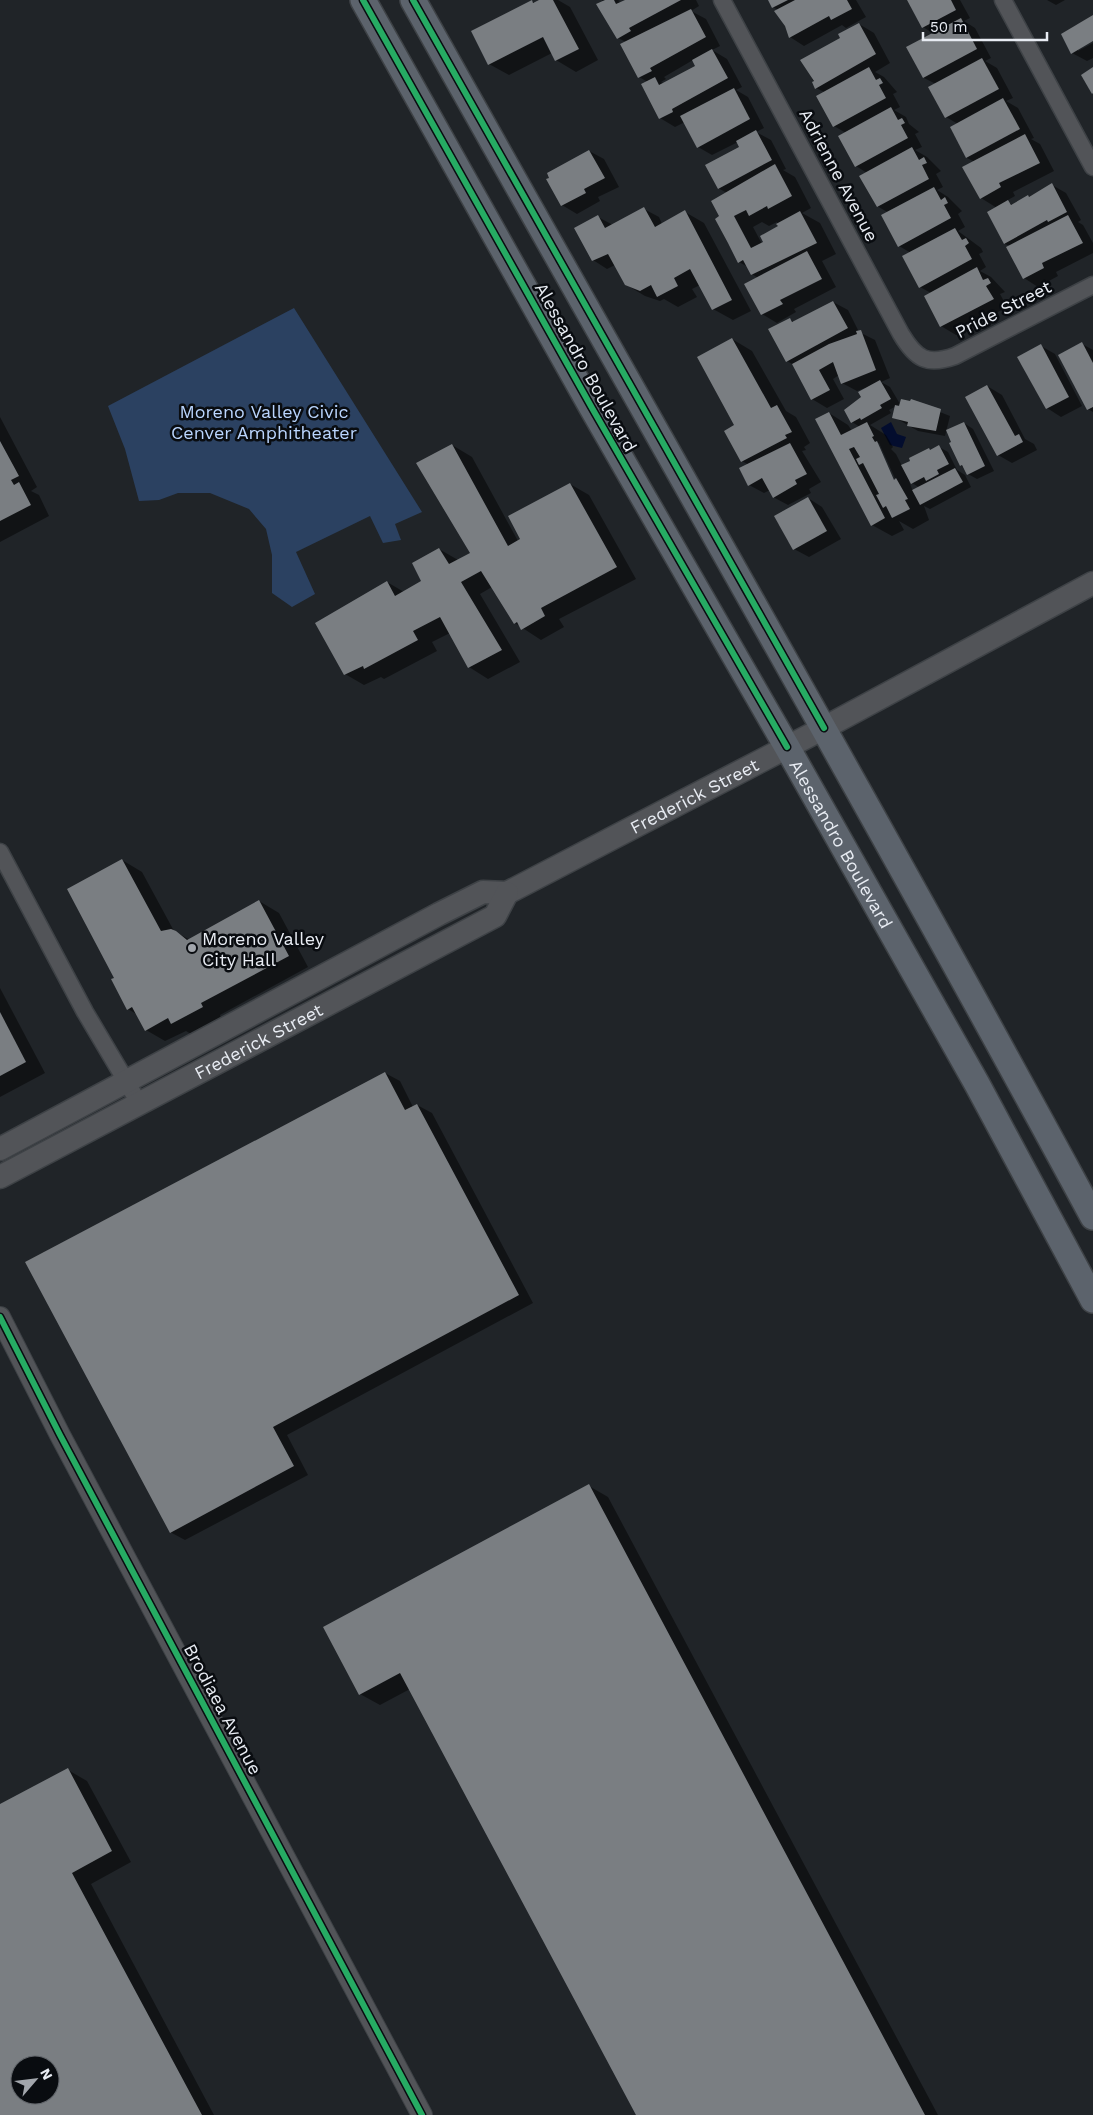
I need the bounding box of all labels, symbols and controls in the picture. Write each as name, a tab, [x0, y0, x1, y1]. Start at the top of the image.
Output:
scale bar	[923, 10, 1047, 42]
text: 50 m	[930, 18, 967, 36]
street label: Adrienne Avenue	[795, 105, 883, 245]
street label: Pride Street	[951, 276, 1055, 342]
street label: Alessandro Boulevard	[531, 279, 641, 455]
park label: Moreno Valley Civic Cenver Amphitheater	[171, 401, 357, 443]
street label: Frederick Street	[626, 753, 762, 838]
street label: Alessandro Boulevard	[786, 756, 897, 932]
place label: Moreno Valley City Hall	[202, 928, 325, 970]
marker: Moreno Valley City Hall	[186, 942, 198, 954]
street label: Frederick Street	[191, 998, 326, 1083]
street label: Brodiaea Avenue	[180, 1640, 266, 1778]
north arrow	[10, 2055, 60, 2105]
text: N	[37, 2066, 56, 2082]

